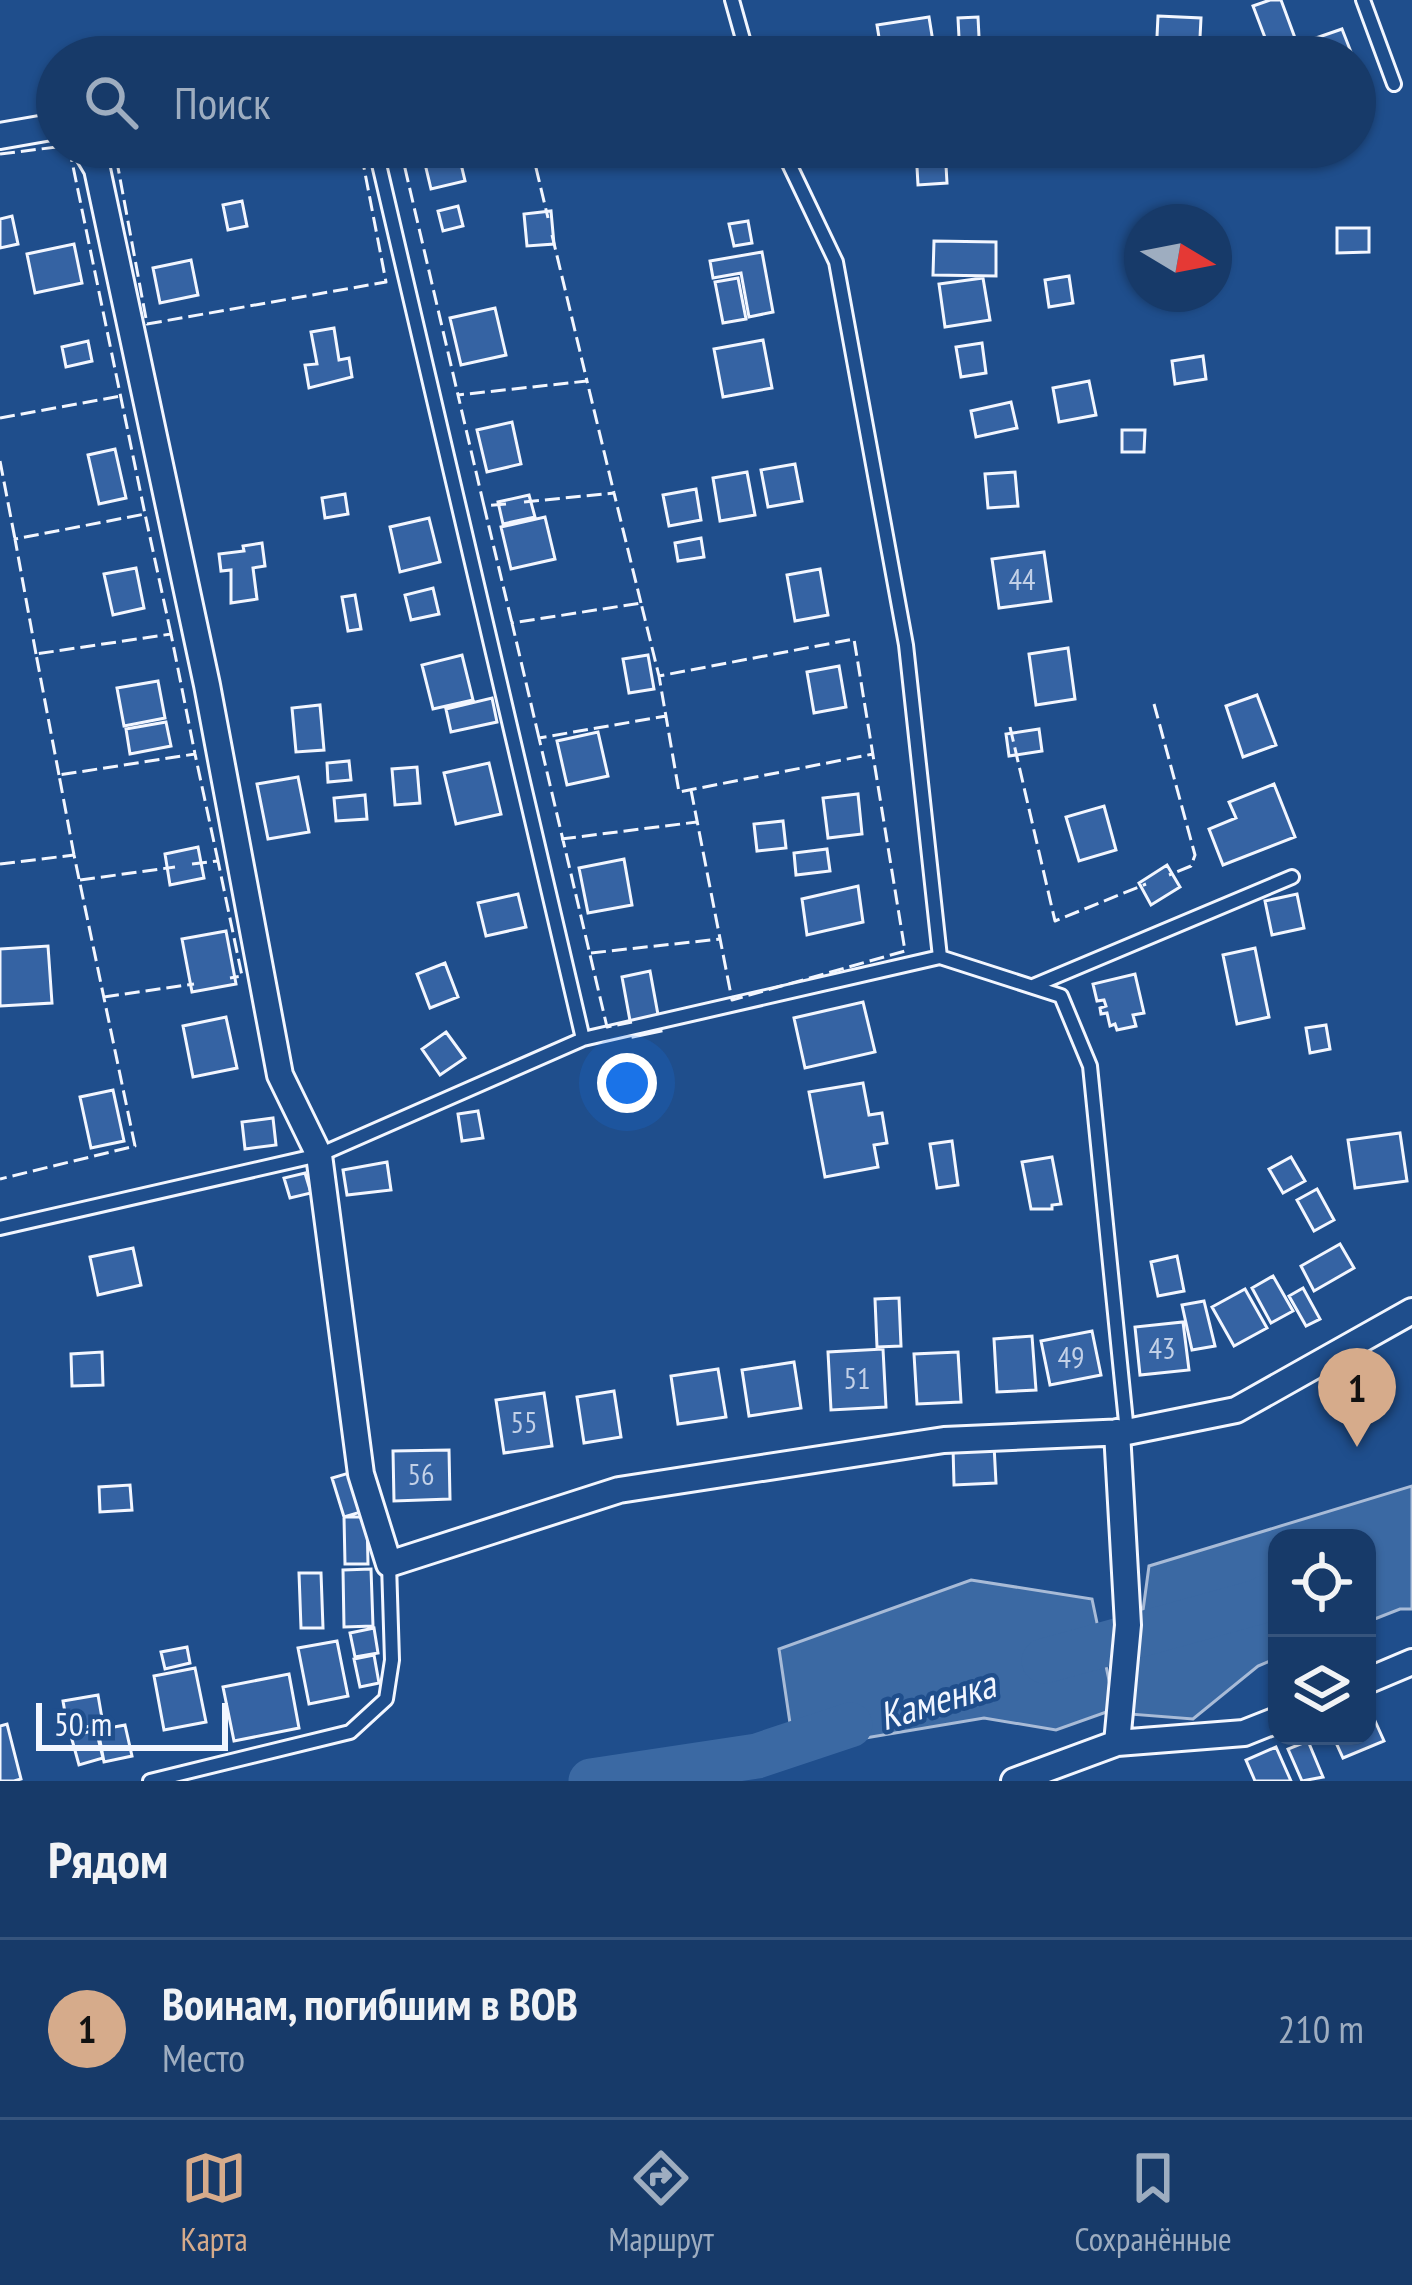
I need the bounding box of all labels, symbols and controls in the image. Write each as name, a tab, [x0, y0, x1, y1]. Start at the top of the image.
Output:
search box	[36, 36, 1376, 168]
icon: search	[78, 69, 144, 135]
text: Поиск	[174, 73, 270, 131]
north arrow	[1124, 204, 1232, 312]
house number: 44	[1009, 559, 1036, 598]
your location	[597, 1053, 657, 1113]
house number: 43	[1149, 1328, 1176, 1367]
house number: 49	[1058, 1337, 1085, 1376]
pin: 1	[1318, 1348, 1396, 1447]
house number: 51	[844, 1358, 871, 1397]
house number: 55	[511, 1402, 538, 1441]
house number: 56	[408, 1454, 435, 1493]
map controls	[1268, 1529, 1376, 1745]
button: locate	[1268, 1529, 1376, 1637]
button: layers	[1268, 1637, 1376, 1745]
water label: Каменка	[873, 1657, 1003, 1741]
scale bar	[36, 1697, 228, 1750]
text: 50 m	[54, 1702, 112, 1745]
text: Рядом	[48, 1826, 168, 1892]
text: Воинам, погибшим в ВОВ	[162, 1974, 578, 2032]
text: 1	[78, 2003, 96, 2054]
text: 210 m	[1278, 2003, 1364, 2054]
text: Место	[162, 2032, 245, 2083]
tab: Карта	[180, 2145, 248, 2260]
tab: Маршрут	[608, 2145, 714, 2260]
tab: Сохранённые	[1075, 2145, 1232, 2260]

